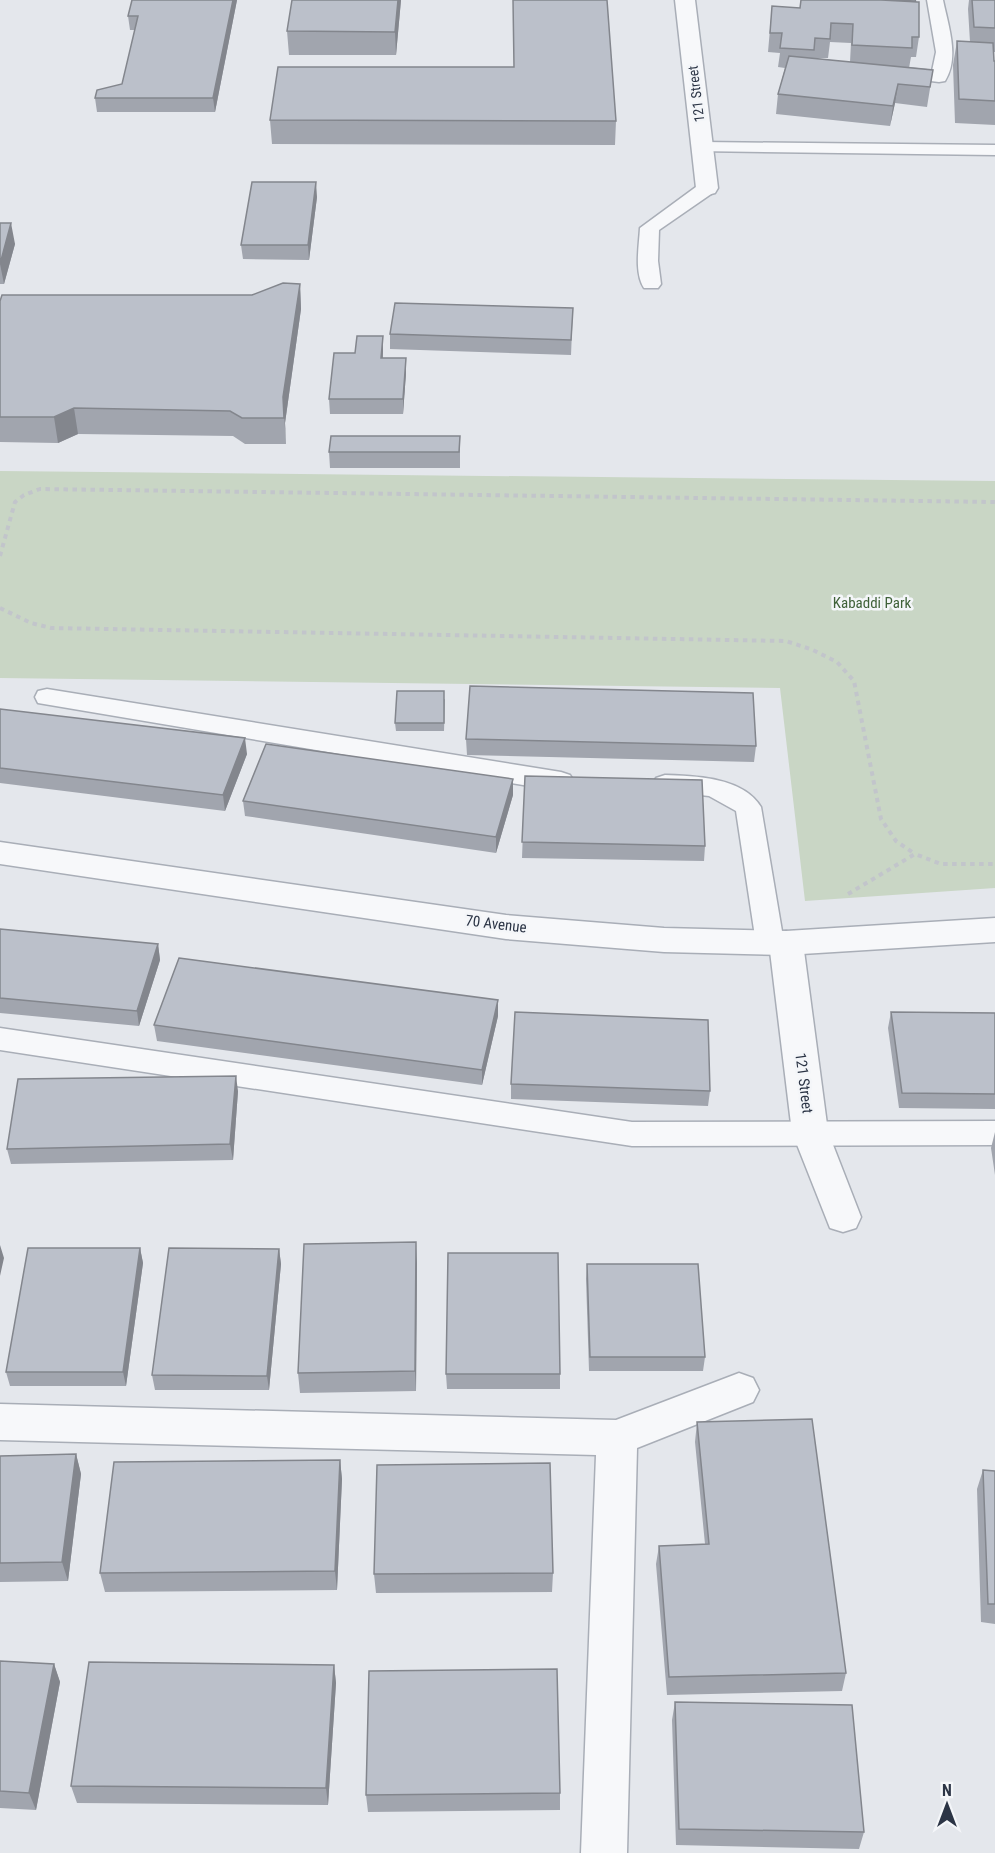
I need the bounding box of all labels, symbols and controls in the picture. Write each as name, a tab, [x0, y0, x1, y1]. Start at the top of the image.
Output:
street label: 121 Street	[685, 65, 707, 123]
park label: Kabaddi Park	[833, 594, 911, 612]
street label: 70 Avenue	[464, 911, 528, 937]
street label: 121 Street	[791, 1052, 817, 1114]
north arrow	[917, 1775, 977, 1835]
text: N	[942, 1781, 952, 1800]

